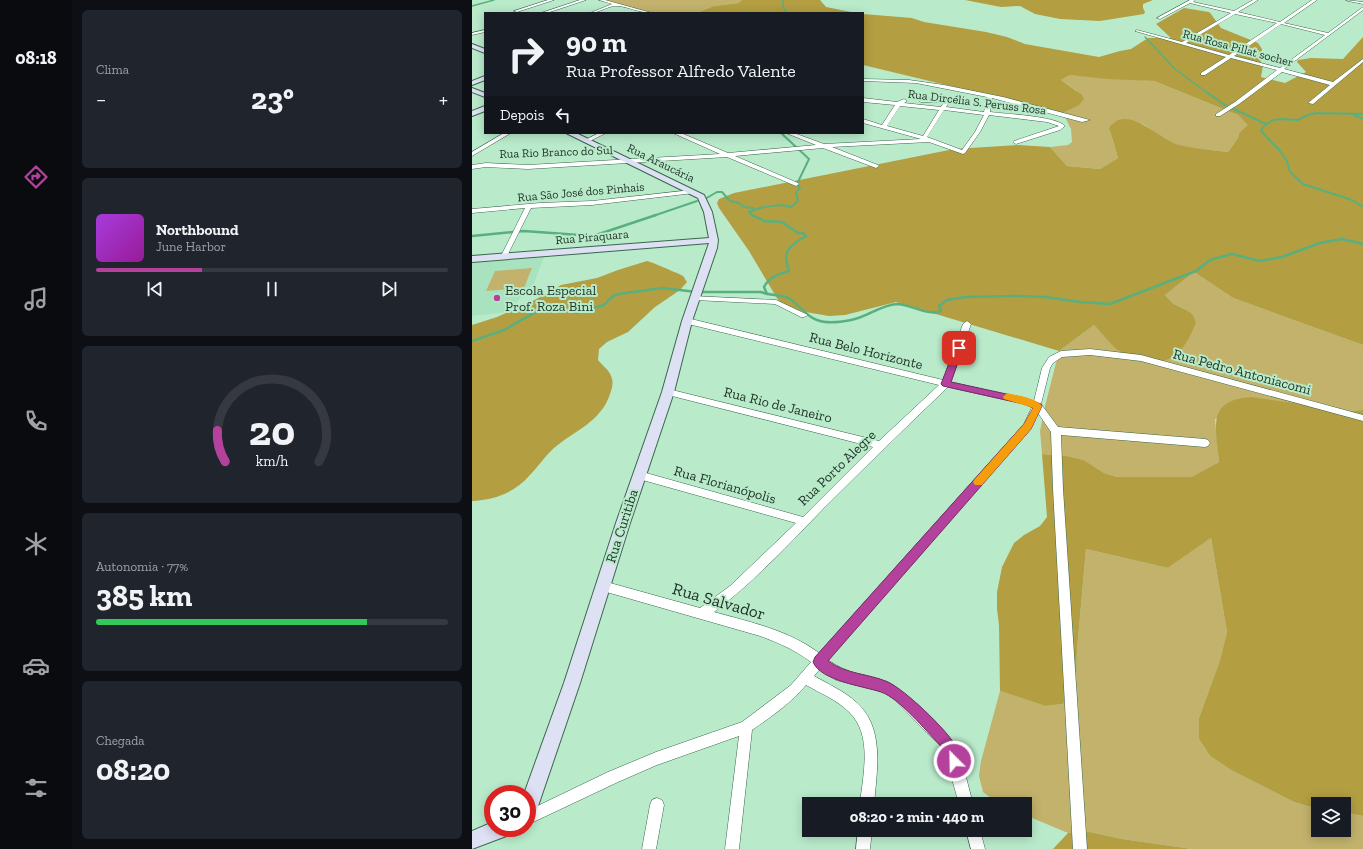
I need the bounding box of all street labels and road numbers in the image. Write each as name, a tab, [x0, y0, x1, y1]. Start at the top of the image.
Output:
street label: Rua Rosa Pillat socher	[1181, 27, 1295, 69]
street label: Rua Dircélia S. Peruss Rosa	[907, 87, 1047, 117]
street label: Rua Araucária	[625, 141, 697, 185]
street label: Rua Rio Branco do Sul	[499, 143, 613, 161]
street label: Rua São José dos Pinhais	[517, 179, 645, 205]
street label: Rua Piraquara	[555, 227, 629, 247]
street label: Rua Belo Horizonte	[808, 329, 925, 373]
street label: Rua Pedro Antoniacomi	[1171, 345, 1313, 399]
street label: Rua Rio de Janeiro	[722, 383, 834, 427]
street label: Rua Porto Alegre	[794, 426, 880, 509]
street label: Rua Florianópolis	[672, 462, 778, 508]
street label: Rua Curitiba	[602, 487, 642, 565]
street label: Rua Salvador	[670, 578, 768, 624]

